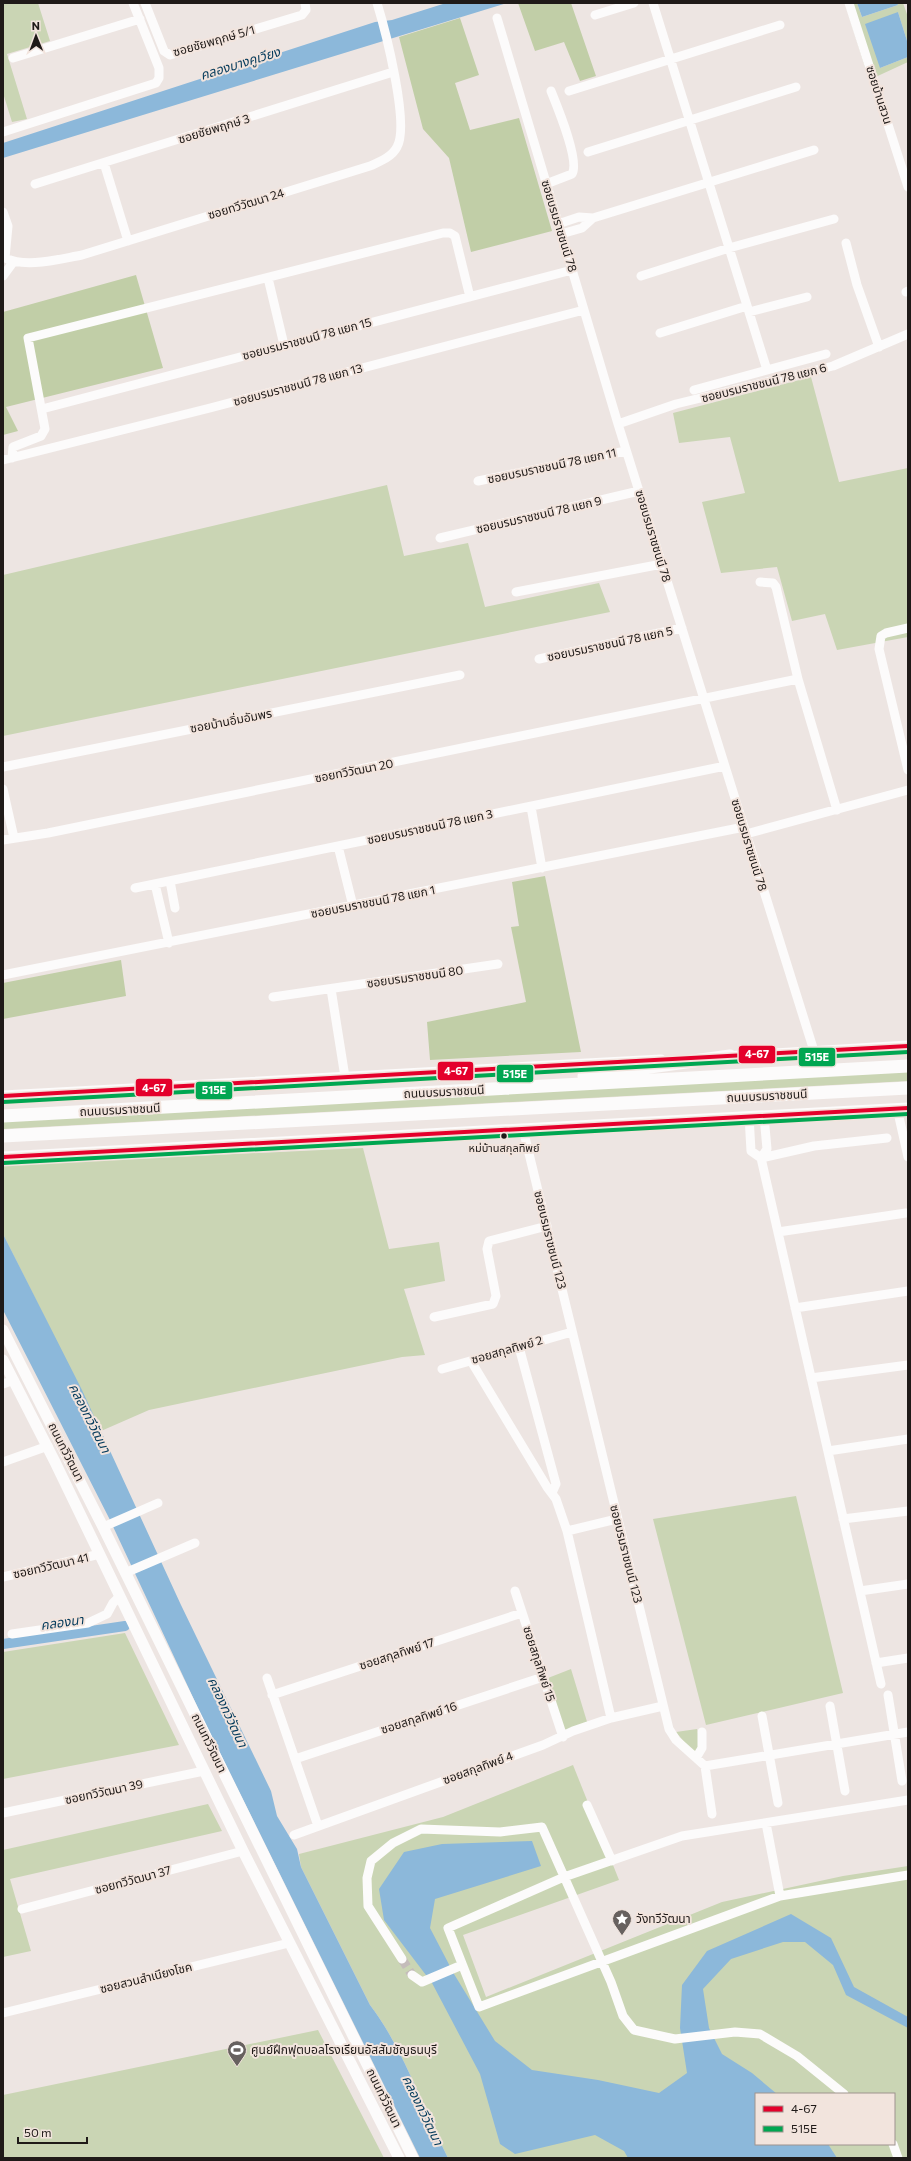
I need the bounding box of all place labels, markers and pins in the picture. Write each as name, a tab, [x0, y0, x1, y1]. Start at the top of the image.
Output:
marker: หม่บ้านสกุลทิพย์	[499, 1131, 509, 1141]
place label: หม่บ้านสกุลทิพย์	[468, 1141, 540, 1155]
place icon: วังทวีวัฒนา	[611, 1908, 633, 1936]
place label: วังทวีวัฒนา	[636, 1911, 691, 1925]
sports icon: ศูนย์ฝึกฟุตบอลโรงเรียนอัสสัมชัญธนบุรี	[226, 2039, 248, 2067]
place label: ศูนย์ฝึกฟุตบอลโรงเรียนอัสสัมชัญธนบุรี	[251, 2042, 437, 2057]

